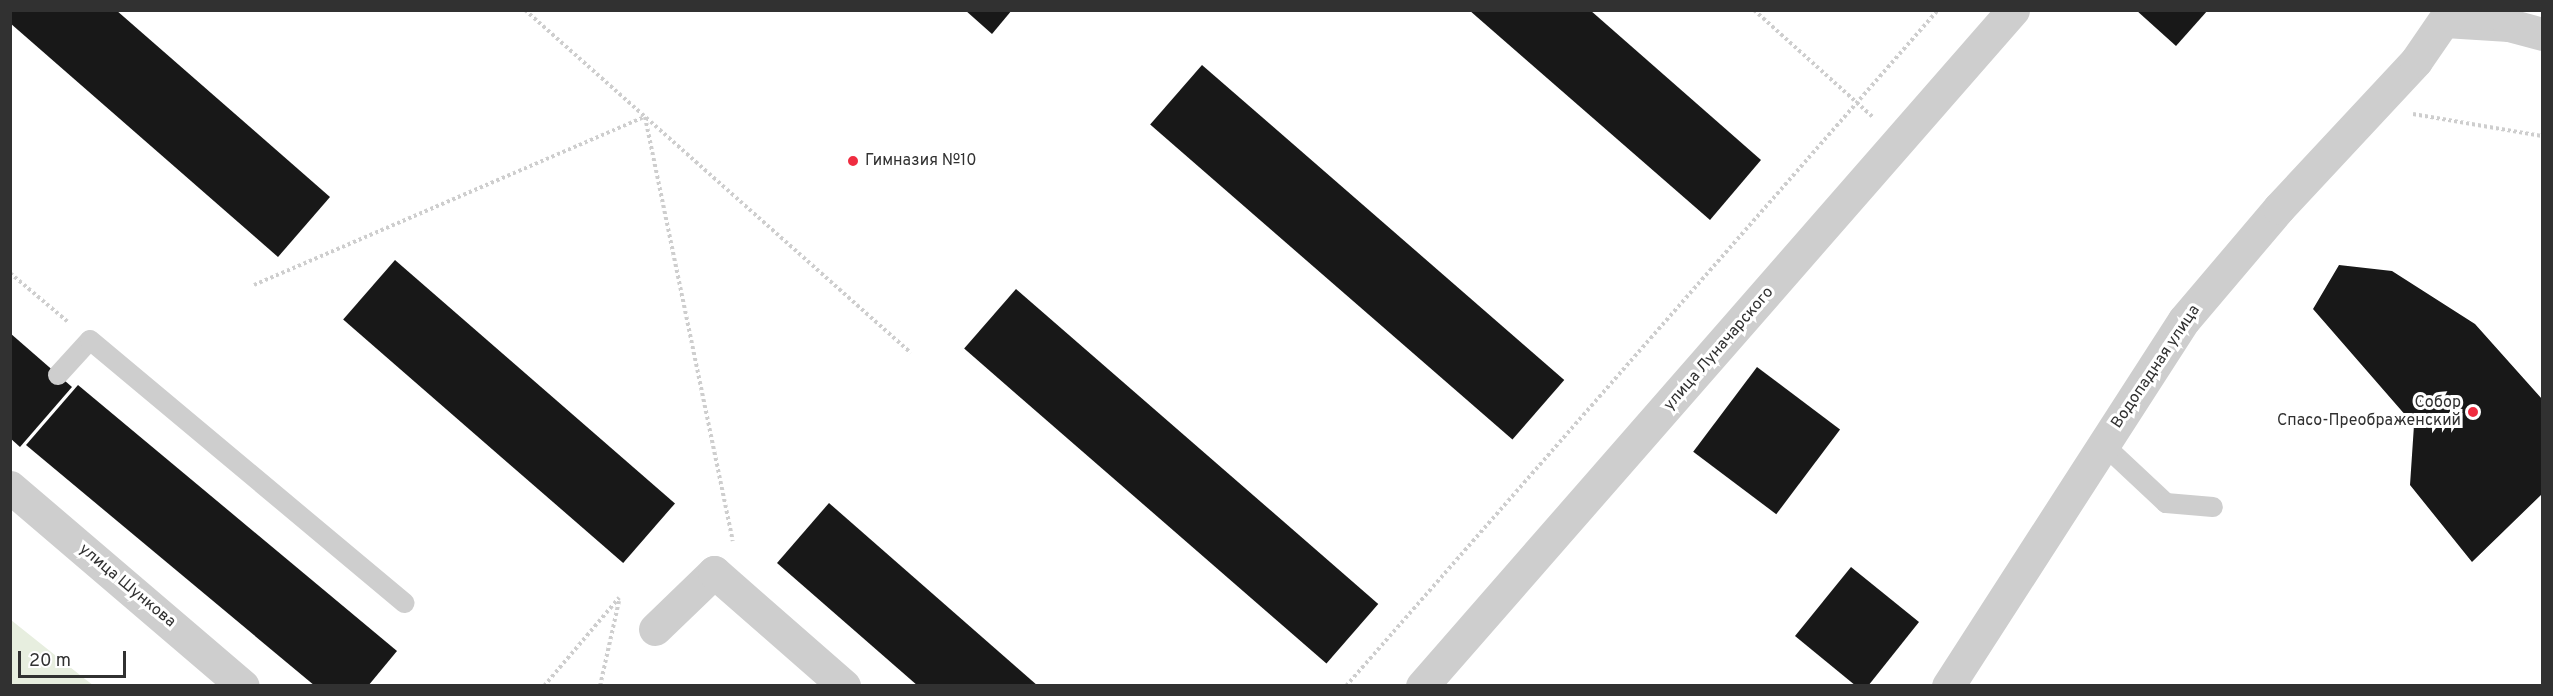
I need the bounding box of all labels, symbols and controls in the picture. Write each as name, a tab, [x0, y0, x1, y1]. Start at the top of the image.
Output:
place label: Гимназия №10	[865, 151, 977, 171]
marker: Гимназия №10	[846, 154, 860, 168]
street label: улица Луначарского	[1660, 283, 1778, 415]
street label: Водопадная улица	[2108, 302, 2204, 432]
place label: Собор Спасо-Преображенский	[2277, 393, 2461, 431]
marker: Собор Спасо-Преображенский	[2466, 405, 2480, 419]
street label: улица Шункова	[75, 540, 179, 632]
scale bar	[21, 639, 129, 677]
text: 20 m	[29, 650, 71, 673]

